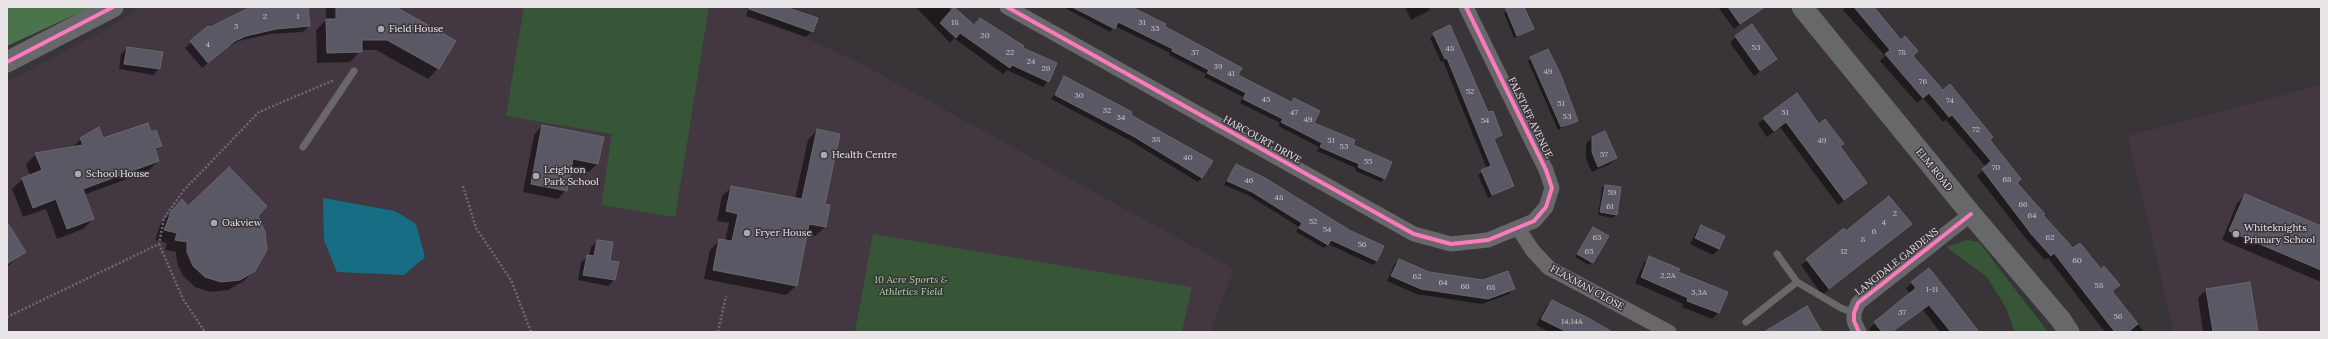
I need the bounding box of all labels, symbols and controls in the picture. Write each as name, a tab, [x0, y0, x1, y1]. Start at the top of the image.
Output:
house number: 2	[263, 12, 267, 22]
house number: 1	[297, 12, 299, 22]
house number: 18	[951, 18, 959, 28]
house number: 31	[1138, 18, 1146, 28]
house number: 3	[234, 22, 238, 32]
place label: Field House	[389, 23, 443, 35]
marker: Field House	[376, 24, 386, 34]
house number: 33	[1151, 24, 1159, 34]
house number: 20	[980, 31, 990, 41]
house number: 4	[206, 40, 210, 50]
house number: 53	[1752, 43, 1760, 53]
house number: 48	[1446, 44, 1454, 54]
house number: 22	[1006, 48, 1014, 58]
house number: 37	[1191, 48, 1199, 58]
house number: 78	[1898, 48, 1906, 58]
house number: 24	[1027, 57, 1035, 67]
house number: 39	[1213, 62, 1223, 72]
house number: 26	[1042, 64, 1050, 74]
house number: 49	[1544, 67, 1552, 77]
house number: 41	[1227, 69, 1235, 79]
street label: FALSTAFF AVENUE	[1505, 75, 1555, 161]
house number: 76	[1919, 77, 1927, 87]
house number: 52	[1466, 87, 1474, 97]
house number: 30	[1074, 91, 1084, 101]
house number: 45	[1262, 95, 1270, 105]
house number: 74	[1946, 96, 1954, 106]
house number: 51	[1557, 99, 1565, 109]
house number: 32	[1103, 106, 1111, 116]
house number: 47	[1290, 108, 1298, 118]
house number: 51	[1781, 108, 1789, 118]
house number: 53	[1563, 112, 1571, 122]
house number: 34	[1117, 113, 1125, 123]
street label: HARCOURT DRIVE	[1221, 113, 1303, 167]
house number: 49	[1304, 115, 1312, 125]
house number: 54	[1481, 116, 1489, 126]
house number: 72	[1972, 125, 1980, 135]
house number: 38	[1152, 135, 1160, 145]
house number: 51	[1327, 136, 1335, 146]
house number: 49	[1818, 136, 1826, 146]
house number: 53	[1340, 142, 1348, 152]
street label: ELM ROAD	[1913, 146, 1955, 194]
place label: Health Centre	[832, 149, 897, 161]
marker: Health Centre	[819, 150, 829, 160]
house number: 57	[1600, 150, 1608, 160]
house number: 40	[1183, 153, 1193, 163]
house number: 55	[1364, 157, 1372, 167]
house number: 70	[1992, 163, 2000, 173]
place label: Leighton Park School	[544, 164, 599, 188]
place label: School House	[86, 168, 149, 180]
marker: School House	[73, 169, 83, 179]
marker: Leighton Park School	[531, 171, 541, 181]
house number: 68	[2002, 175, 2012, 185]
house number: 46	[1245, 176, 1253, 186]
house number: 59	[1608, 188, 1616, 198]
house number: 48	[1275, 193, 1283, 203]
house number: 66	[2018, 200, 2028, 210]
house number: 61	[1606, 202, 1614, 212]
house number: 2	[1893, 209, 1897, 219]
house number: 64	[2028, 211, 2036, 221]
place label: Oakview	[222, 217, 262, 229]
house number: 52	[1309, 217, 1317, 227]
marker: Oakview	[209, 218, 219, 228]
house number: 4	[1882, 218, 1886, 228]
place label: Whiteknights Primary School	[2244, 222, 2315, 246]
house number: 54	[1323, 225, 1331, 235]
street label: LANGDALE GARDENS	[1853, 226, 1941, 298]
place label: Fryer House	[755, 227, 812, 239]
house number: 6	[1872, 227, 1876, 237]
marker: Fryer House	[742, 228, 752, 238]
marker: Whiteknights Primary School	[2231, 229, 2241, 239]
house number: 63	[1592, 233, 1602, 243]
house number: 62	[2046, 233, 2054, 243]
house number: 8	[1861, 235, 1865, 245]
house number: 56	[1358, 240, 1366, 250]
house number: 65	[1585, 247, 1593, 257]
house number: 12	[1840, 247, 1848, 257]
house number: 60	[2072, 256, 2082, 266]
street label: FLAXMAN CLOSE	[1548, 263, 1626, 313]
house number: 2,2A	[1660, 271, 1676, 281]
house number: 62	[1413, 272, 1421, 282]
park label: 10 Acre Sports & Athletics Field	[874, 274, 948, 298]
house number: 64	[1439, 278, 1447, 288]
house number: 58	[2095, 281, 2103, 291]
house number: 66	[1460, 282, 1470, 292]
house number: 68	[1486, 283, 1496, 293]
house number: 1-11	[1926, 285, 1938, 295]
house number: 3,3A	[1691, 288, 1707, 298]
house number: 37	[1898, 308, 1906, 318]
house number: 56	[2114, 312, 2122, 322]
house number: 14,14A	[1561, 317, 1583, 327]

